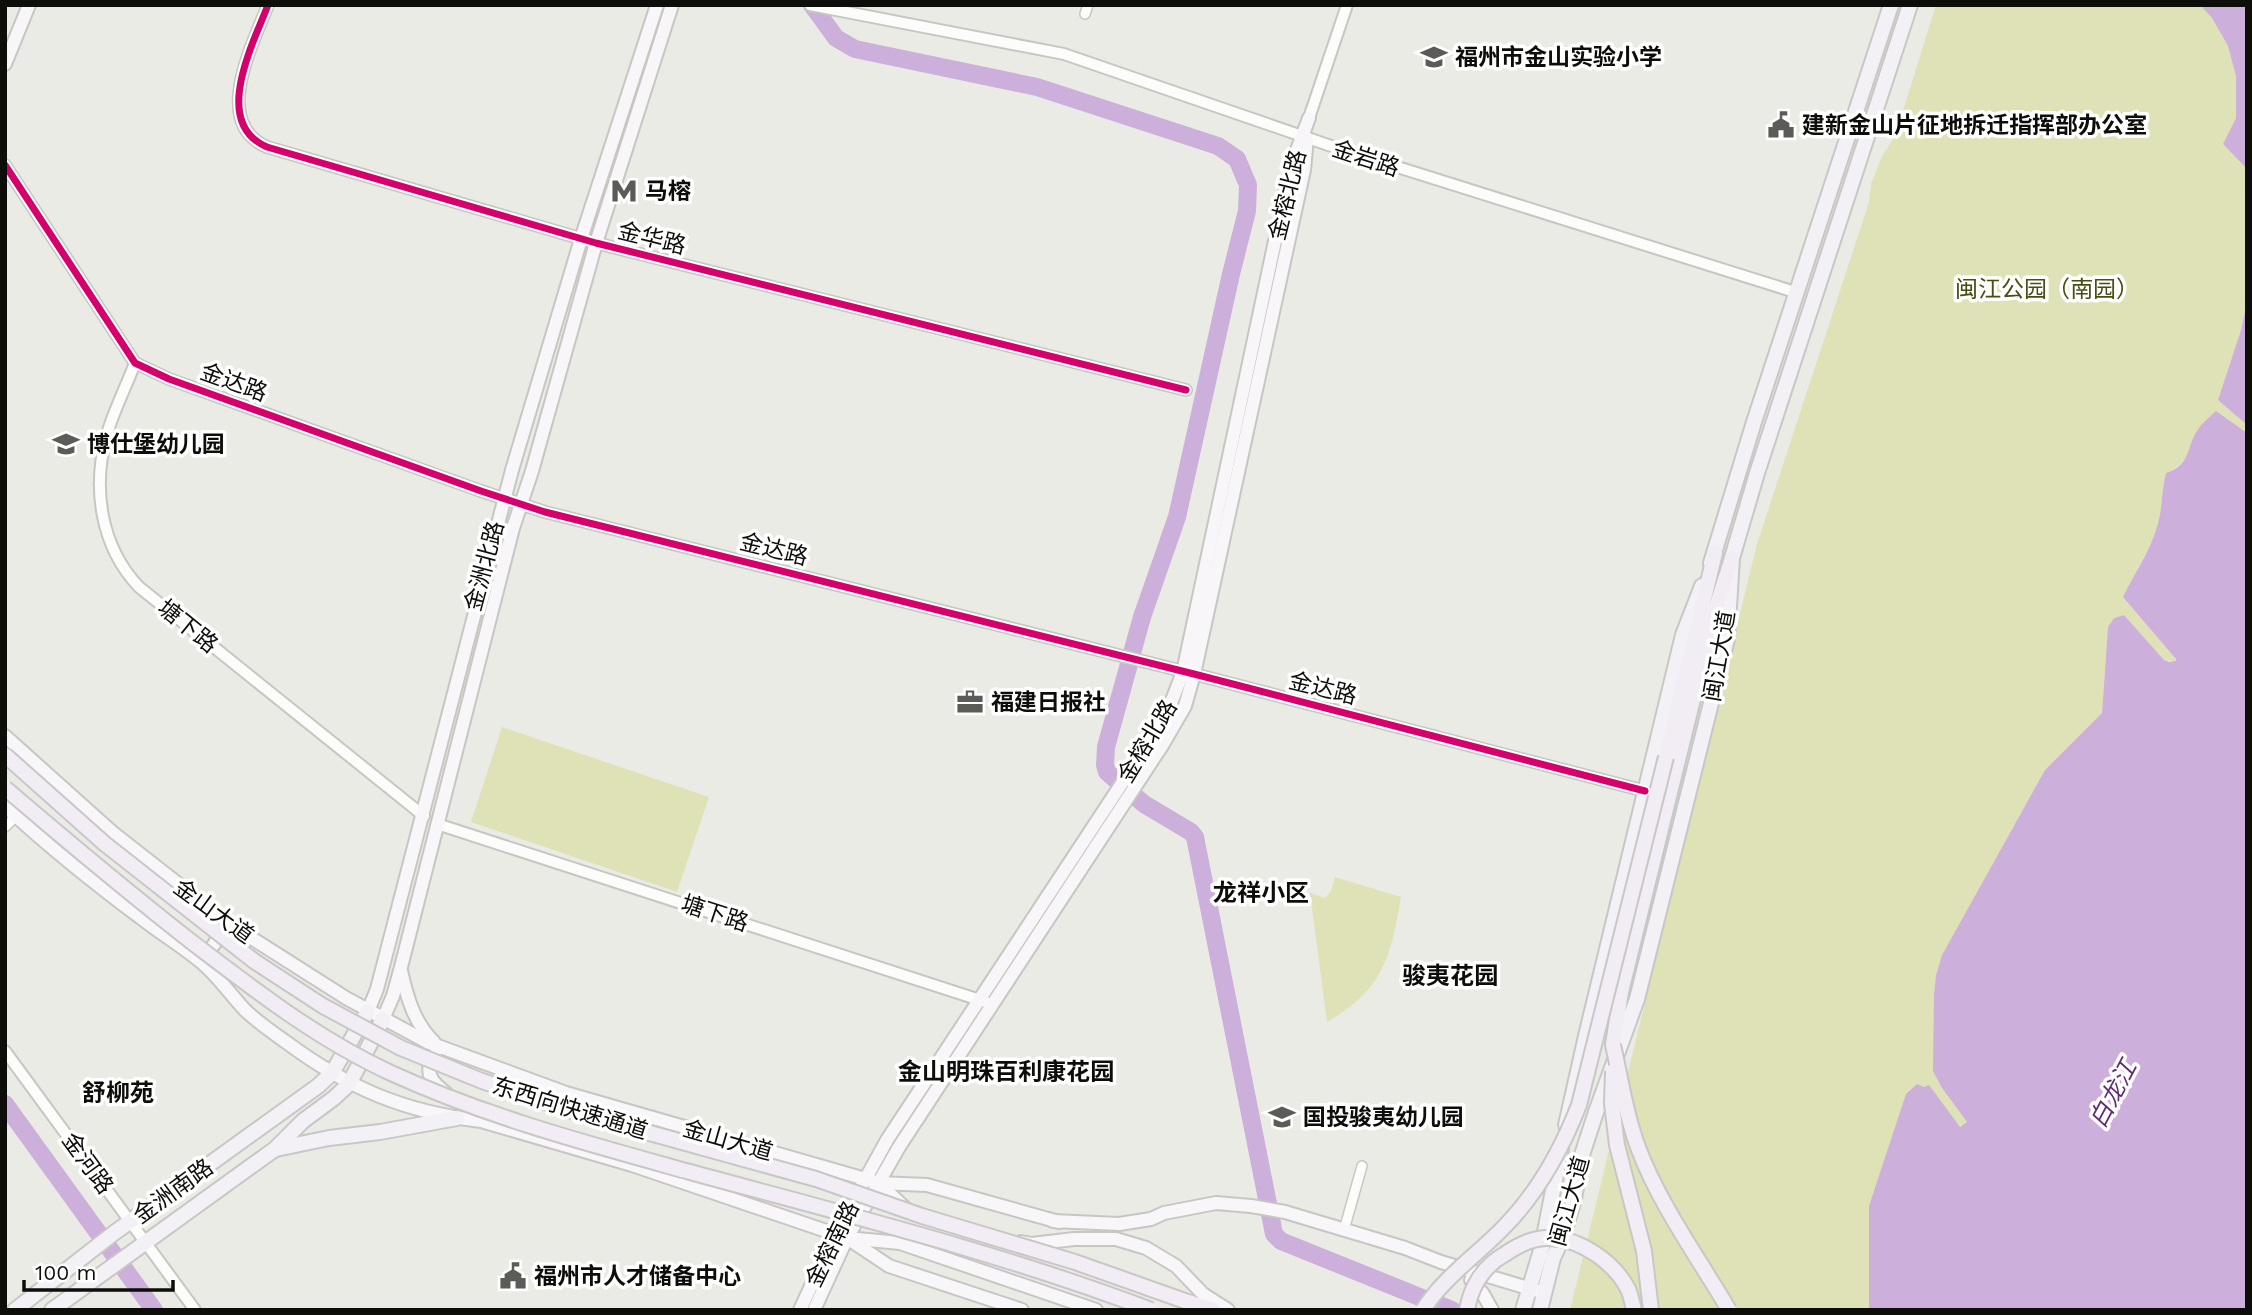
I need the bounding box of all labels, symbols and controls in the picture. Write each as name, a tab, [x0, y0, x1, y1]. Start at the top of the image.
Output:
school or university icon: 福州市金山实验小学	[1419, 42, 1449, 72]
place label: 福州市金山实验小学	[1455, 44, 1662, 71]
public building icon: 建新金山片征地拆迁指挥部办公室	[1766, 110, 1796, 140]
place label: 建新金山片征地拆迁指挥部办公室	[1802, 112, 2147, 139]
street label: 金岩路	[1329, 135, 1403, 182]
street label: 金榕北路	[1263, 147, 1312, 243]
metro station icon: 马榕	[609, 176, 639, 206]
place label: 马榕	[645, 178, 691, 205]
street label: 金华路	[615, 217, 689, 260]
park label: 闽江公园（南园）	[1955, 276, 2139, 303]
street label: 金达路	[197, 358, 271, 407]
school or university icon: 博仕堡幼儿园	[51, 429, 81, 459]
place label: 博仕堡幼儿园	[87, 431, 225, 458]
street label: 金洲北路	[460, 518, 509, 614]
street label: 金达路	[737, 528, 811, 571]
street label: 塘下路	[152, 594, 223, 659]
street label: 闽江大道	[1698, 608, 1741, 704]
street label: 金达路	[1286, 667, 1360, 710]
office icon: 福建日报社	[955, 687, 985, 717]
place label: 福建日报社	[991, 689, 1106, 716]
street label: 金榕北路	[1112, 695, 1183, 788]
street label: 金山大道	[169, 873, 259, 949]
district label: 龙祥小区	[1213, 879, 1309, 907]
street label: 塘下路	[678, 890, 752, 937]
district label: 骏夷花园	[1402, 962, 1498, 990]
water label: 白龙江	[2084, 1053, 2144, 1132]
district label: 金山明珠百利康花园	[898, 1058, 1114, 1086]
street label: 东西向快速通道	[489, 1072, 651, 1145]
district label: 舒柳苑	[82, 1079, 154, 1107]
school or university icon: 国投骏夷幼儿园	[1267, 1102, 1297, 1132]
place label: 国投骏夷幼儿园	[1303, 1104, 1464, 1131]
street label: 金山大道	[680, 1115, 776, 1166]
street label: 金河路	[56, 1127, 119, 1199]
street label: 金洲南路	[128, 1153, 218, 1229]
street label: 闽江大道	[1544, 1153, 1595, 1249]
street label: 金榕南路	[800, 1197, 865, 1291]
scale bar	[24, 1248, 173, 1292]
text: 100 m	[35, 1260, 97, 1285]
public building icon: 福州市人才储备中心	[498, 1261, 528, 1291]
place label: 福州市人才储备中心	[534, 1263, 741, 1290]

